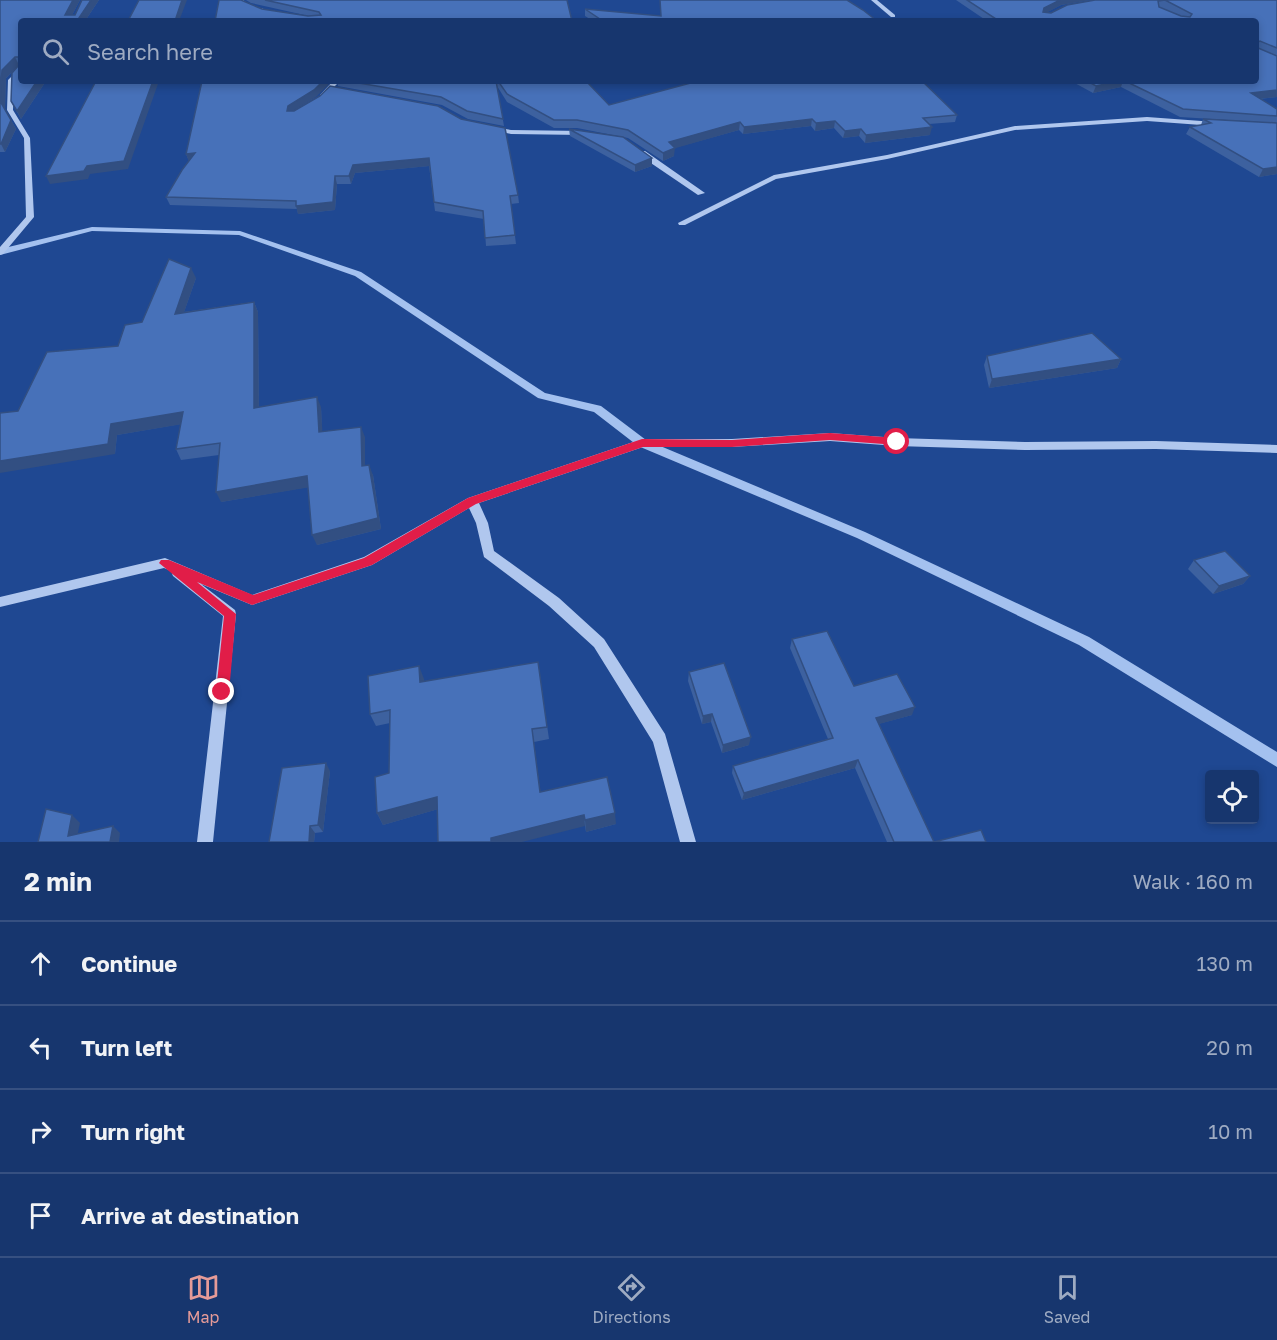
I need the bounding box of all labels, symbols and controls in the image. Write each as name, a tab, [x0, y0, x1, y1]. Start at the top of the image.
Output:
search box	[18, 18, 1259, 84]
icon: search	[39, 35, 72, 68]
text: Search here	[87, 38, 213, 65]
route start	[883, 428, 909, 454]
route end	[208, 678, 234, 704]
map controls	[1205, 770, 1259, 824]
button: locate	[1205, 770, 1259, 824]
text: 2 min	[24, 866, 92, 897]
text: Walk · 160 m	[1133, 869, 1253, 893]
icon: ahead	[24, 947, 57, 980]
text: Continue	[81, 950, 177, 977]
text: 130 m	[1197, 951, 1253, 975]
icon: left	[24, 1031, 57, 1064]
text: Turn left	[81, 1034, 172, 1061]
text: 20 m	[1206, 1035, 1253, 1059]
icon: right	[24, 1115, 57, 1148]
text: Turn right	[81, 1118, 185, 1145]
text: 10 m	[1208, 1119, 1253, 1143]
icon: arrive	[24, 1199, 57, 1232]
text: Arrive at destination	[81, 1202, 299, 1229]
tab: Map	[187, 1271, 220, 1327]
tab: Directions	[593, 1271, 671, 1327]
tab: Saved	[1044, 1271, 1090, 1327]

